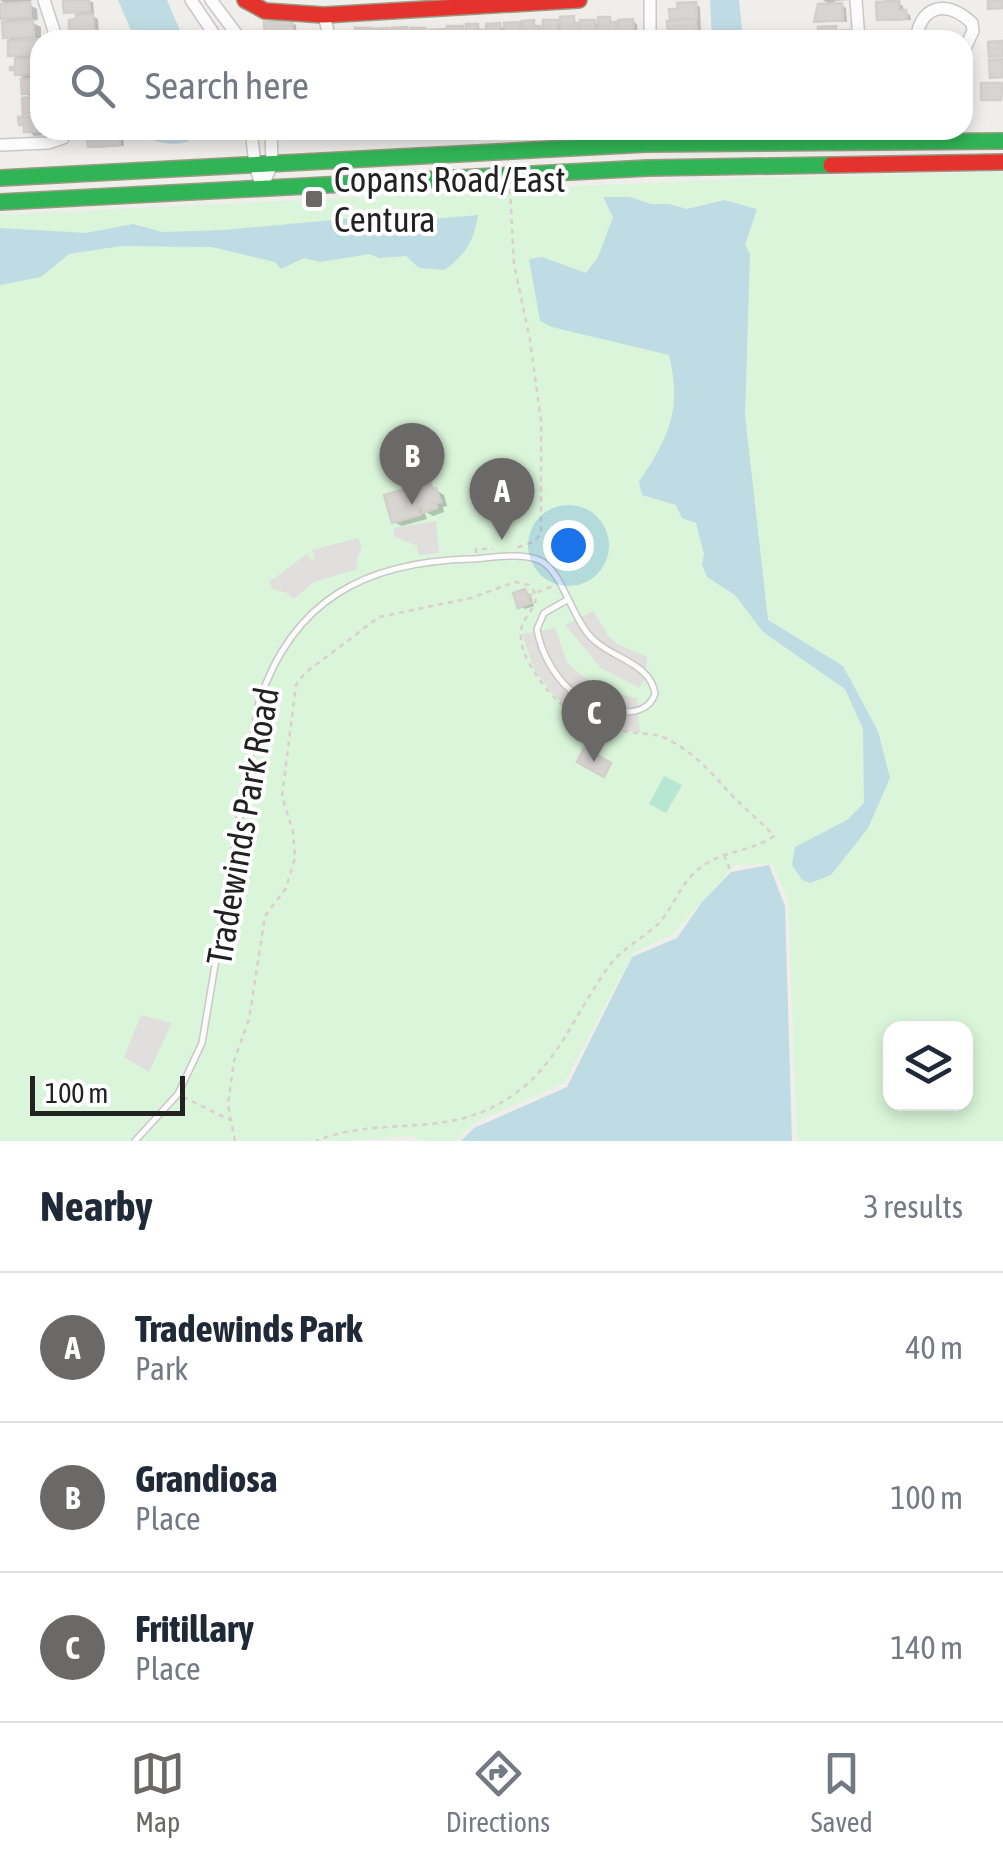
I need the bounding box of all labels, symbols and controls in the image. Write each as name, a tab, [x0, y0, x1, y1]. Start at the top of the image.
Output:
search box	[30, 30, 973, 140]
icon: search	[65, 58, 120, 113]
text: Search here	[145, 64, 309, 107]
place label: Copans Road/East Centura	[334, 159, 565, 239]
marker: Copans Road/East Centura	[303, 188, 325, 210]
pin: B	[380, 422, 444, 505]
pin: A	[470, 458, 534, 540]
your location	[543, 520, 594, 571]
pin: C	[562, 680, 626, 762]
street label: Tradewinds Park Road	[198, 684, 286, 968]
map controls	[883, 1021, 973, 1111]
button: layers	[883, 1021, 973, 1111]
scale bar	[30, 1071, 185, 1116]
text: 100 m	[45, 1077, 108, 1109]
text: Nearby	[40, 1182, 153, 1230]
text: 3 results	[864, 1188, 963, 1225]
text: Tradewinds Park	[135, 1307, 362, 1350]
text: A	[65, 1329, 80, 1366]
text: 40 m	[905, 1329, 963, 1366]
text: Park	[135, 1350, 188, 1387]
text: Grandiosa	[135, 1457, 277, 1500]
text: B	[65, 1479, 80, 1516]
text: 100 m	[890, 1479, 963, 1516]
text: Place	[135, 1500, 200, 1537]
text: Fritillary	[135, 1607, 254, 1650]
text: C	[65, 1629, 80, 1666]
text: 140 m	[890, 1629, 963, 1666]
text: Place	[135, 1650, 200, 1687]
tab: Map	[130, 1746, 185, 1838]
tab: Directions	[446, 1746, 550, 1838]
tab: Saved	[811, 1746, 873, 1838]

